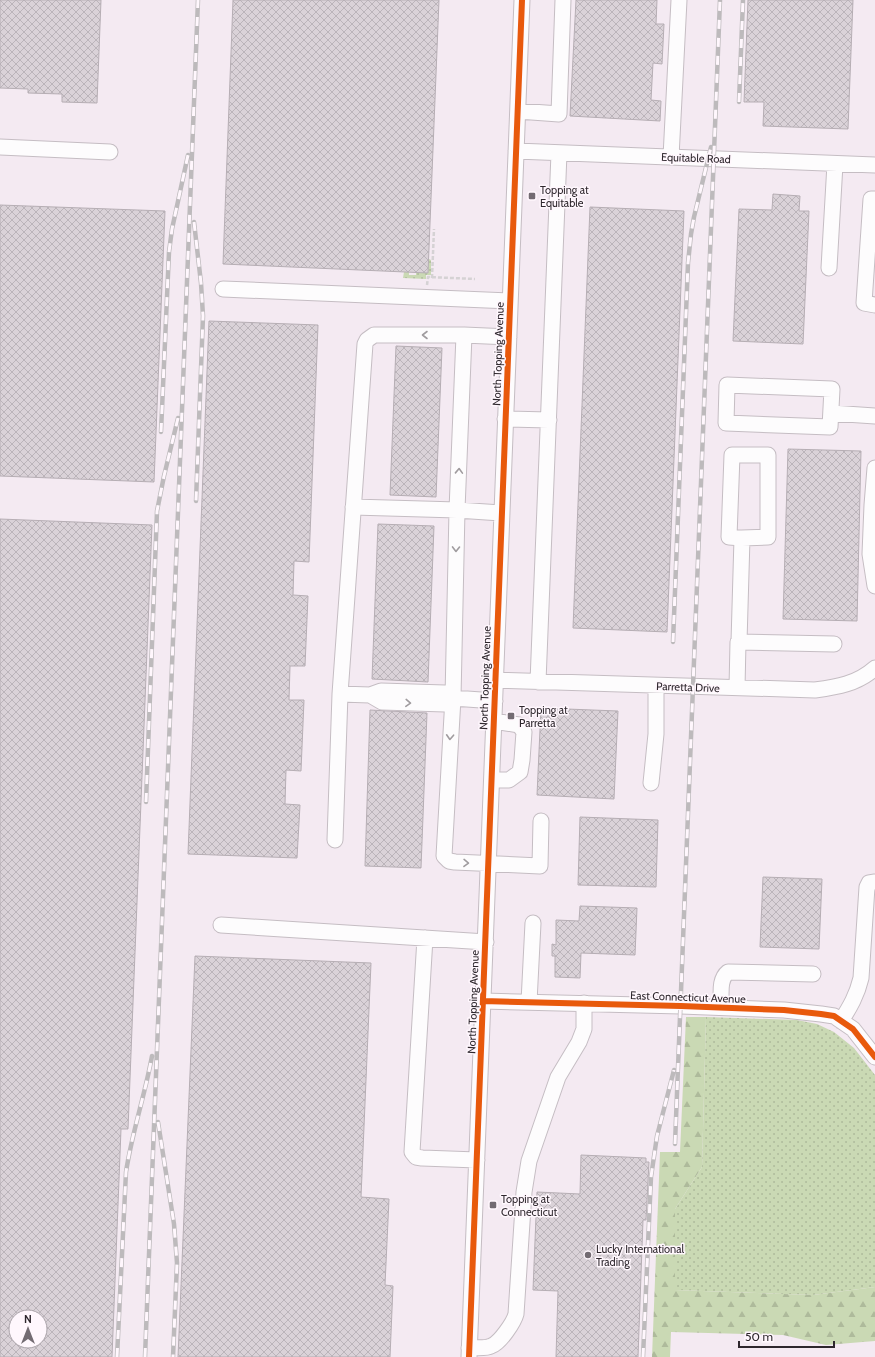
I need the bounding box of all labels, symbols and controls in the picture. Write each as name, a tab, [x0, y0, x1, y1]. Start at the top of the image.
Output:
street label: Equitable Road	[661, 150, 731, 166]
place label: Topping at Equitable	[540, 183, 589, 210]
marker: Topping at Equitable	[527, 191, 537, 201]
street label: North Topping Avenue	[489, 301, 507, 406]
one-way arrow	[422, 331, 428, 339]
one-way arrow	[454, 468, 463, 474]
one-way arrow	[452, 546, 460, 552]
street label: North Topping Avenue	[476, 625, 494, 730]
street label: Parretta Drive	[656, 679, 720, 695]
one-way arrow	[405, 698, 411, 707]
place label: Topping at Parretta	[519, 703, 568, 730]
marker: Topping at Parretta	[506, 711, 516, 721]
one-way arrow	[446, 734, 455, 740]
one-way arrow	[463, 858, 469, 867]
street label: North Topping Avenue	[464, 949, 482, 1054]
street label: East Connecticut Avenue	[630, 988, 746, 1006]
place label: Topping at Connecticut	[501, 1192, 557, 1219]
marker: Topping at Connecticut	[488, 1200, 498, 1210]
place label: Lucky International Trading	[596, 1242, 685, 1269]
marker: Lucky International Trading	[583, 1250, 593, 1260]
north arrow	[8, 1309, 48, 1349]
text: N	[24, 1312, 32, 1326]
scale bar	[739, 1323, 834, 1349]
text: 50 m	[745, 1329, 773, 1344]

